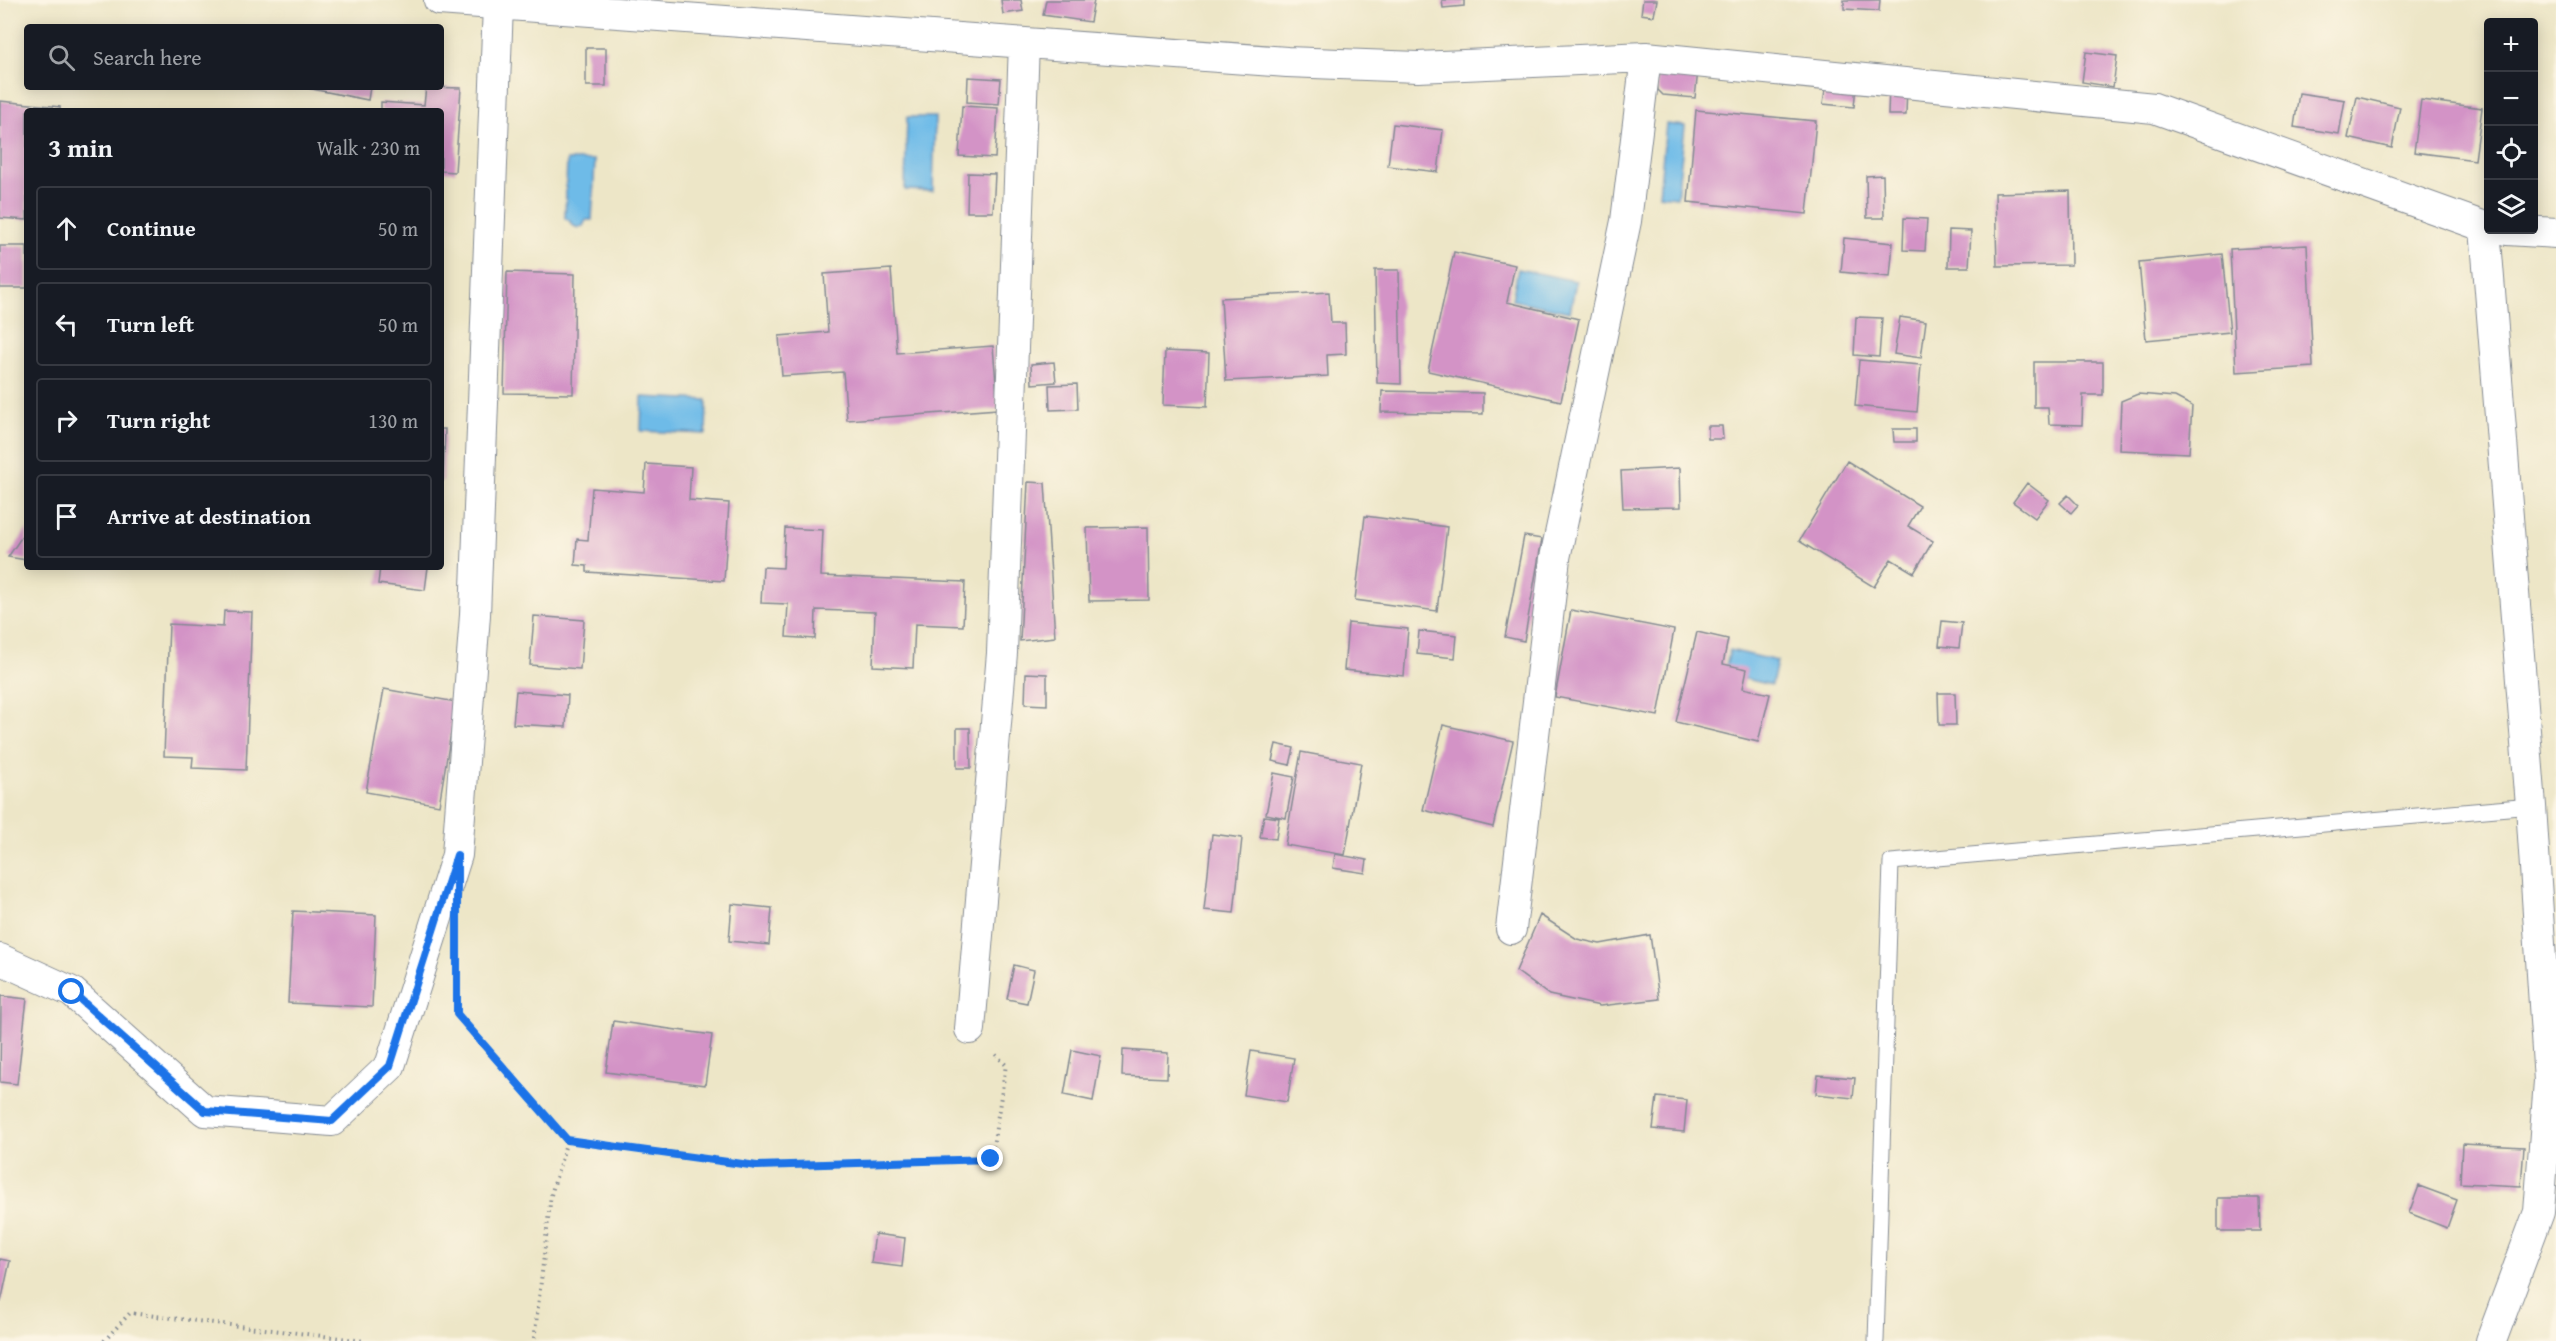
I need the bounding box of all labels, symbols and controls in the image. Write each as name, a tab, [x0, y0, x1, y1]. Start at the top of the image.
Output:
map controls	[2484, 18, 2538, 234]
button: +	[2484, 18, 2538, 72]
search box	[24, 24, 444, 90]
icon: search	[45, 41, 78, 74]
text: Search here	[93, 41, 202, 73]
button: −	[2484, 72, 2538, 126]
button: locate	[2484, 126, 2538, 180]
text: 3 min	[48, 128, 113, 167]
text: Walk · 230 m	[317, 133, 420, 162]
button: layers	[2484, 180, 2538, 234]
icon: ahead	[50, 212, 83, 245]
text: Continue	[107, 212, 196, 244]
text: 50 m	[378, 214, 418, 243]
icon: left	[50, 308, 83, 341]
text: Turn left	[107, 308, 194, 340]
text: 50 m	[378, 310, 418, 339]
icon: right	[50, 404, 83, 437]
text: Turn right	[107, 404, 210, 436]
text: 130 m	[368, 406, 418, 435]
icon: arrive	[50, 500, 83, 533]
text: Arrive at destination	[107, 500, 311, 532]
route start	[58, 978, 84, 1004]
route end	[977, 1145, 1003, 1171]

